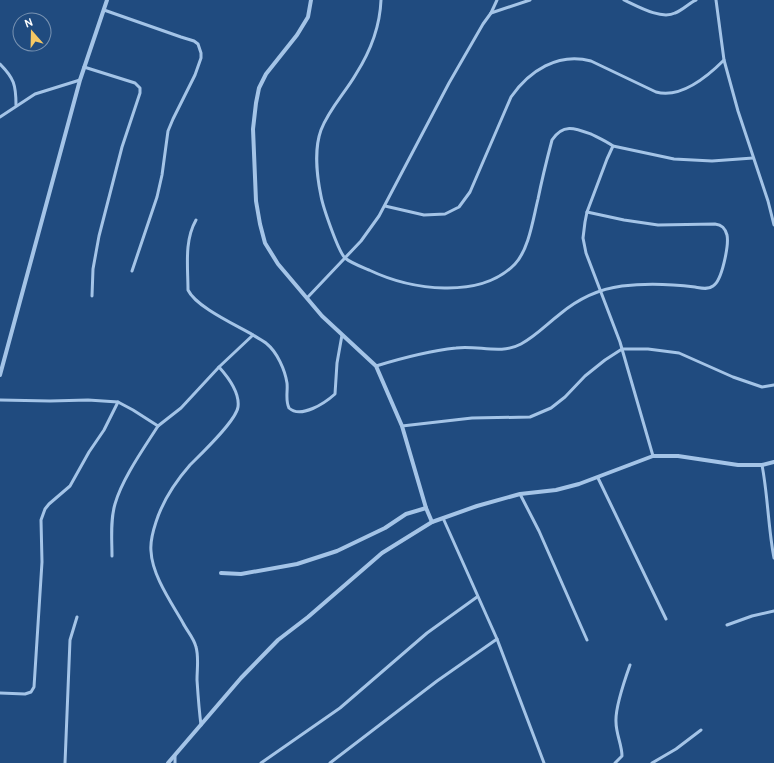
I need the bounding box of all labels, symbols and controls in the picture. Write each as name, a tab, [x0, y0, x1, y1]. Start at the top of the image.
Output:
north arrow	[12, 12, 52, 52]
text: N	[23, 16, 35, 31]

